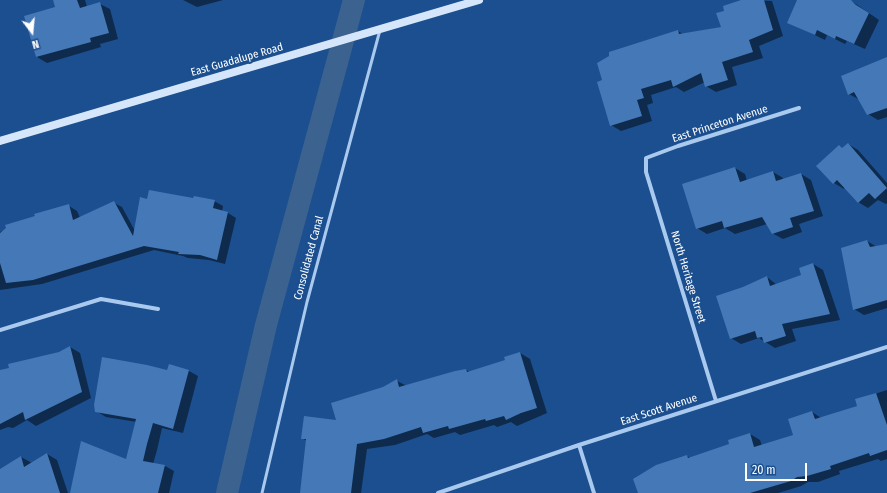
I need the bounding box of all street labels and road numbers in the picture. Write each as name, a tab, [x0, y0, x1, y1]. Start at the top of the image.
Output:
street label: East Guadalupe Road	[189, 41, 285, 79]
street label: East Princeton Avenue	[671, 102, 769, 146]
street label: Consolidated Canal	[291, 214, 327, 302]
street label: North Heritage Street	[668, 229, 708, 325]
street label: East Scott Avenue	[619, 391, 699, 429]

